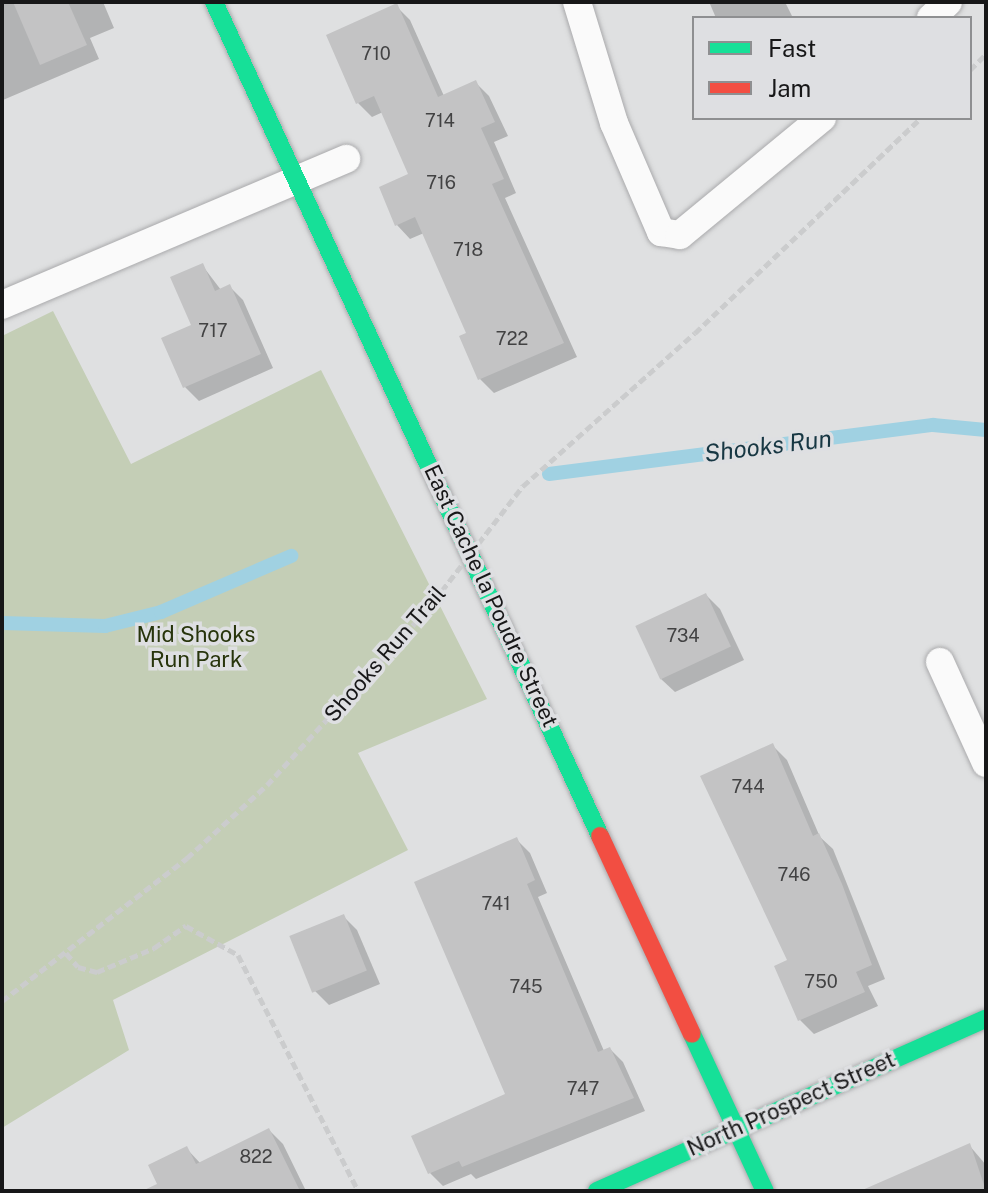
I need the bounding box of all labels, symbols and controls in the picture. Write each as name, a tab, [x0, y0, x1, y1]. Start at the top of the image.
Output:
legend	[692, 16, 972, 120]
text: Fast	[768, 34, 816, 62]
house number: 710	[361, 43, 391, 65]
text: Jam	[768, 74, 811, 102]
house number: 714	[425, 110, 455, 132]
house number: 716	[426, 172, 456, 194]
house number: 718	[453, 239, 483, 261]
house number: 717	[198, 320, 228, 342]
house number: 722	[496, 328, 528, 350]
water label: Shooks Run	[703, 424, 833, 468]
street label: East Cache la Poudre Street	[418, 461, 564, 731]
street label: Shooks Run Trail	[319, 581, 451, 727]
park label: Mid Shooks Run Park	[137, 621, 255, 672]
house number: 734	[666, 625, 700, 647]
house number: 744	[732, 776, 764, 798]
house number: 746	[778, 864, 810, 886]
house number: 741	[482, 893, 510, 915]
house number: 750	[804, 971, 838, 993]
house number: 745	[509, 976, 543, 998]
street label: North Prospect Street	[683, 1046, 899, 1162]
house number: 747	[567, 1078, 599, 1100]
house number: 822	[239, 1146, 273, 1168]

